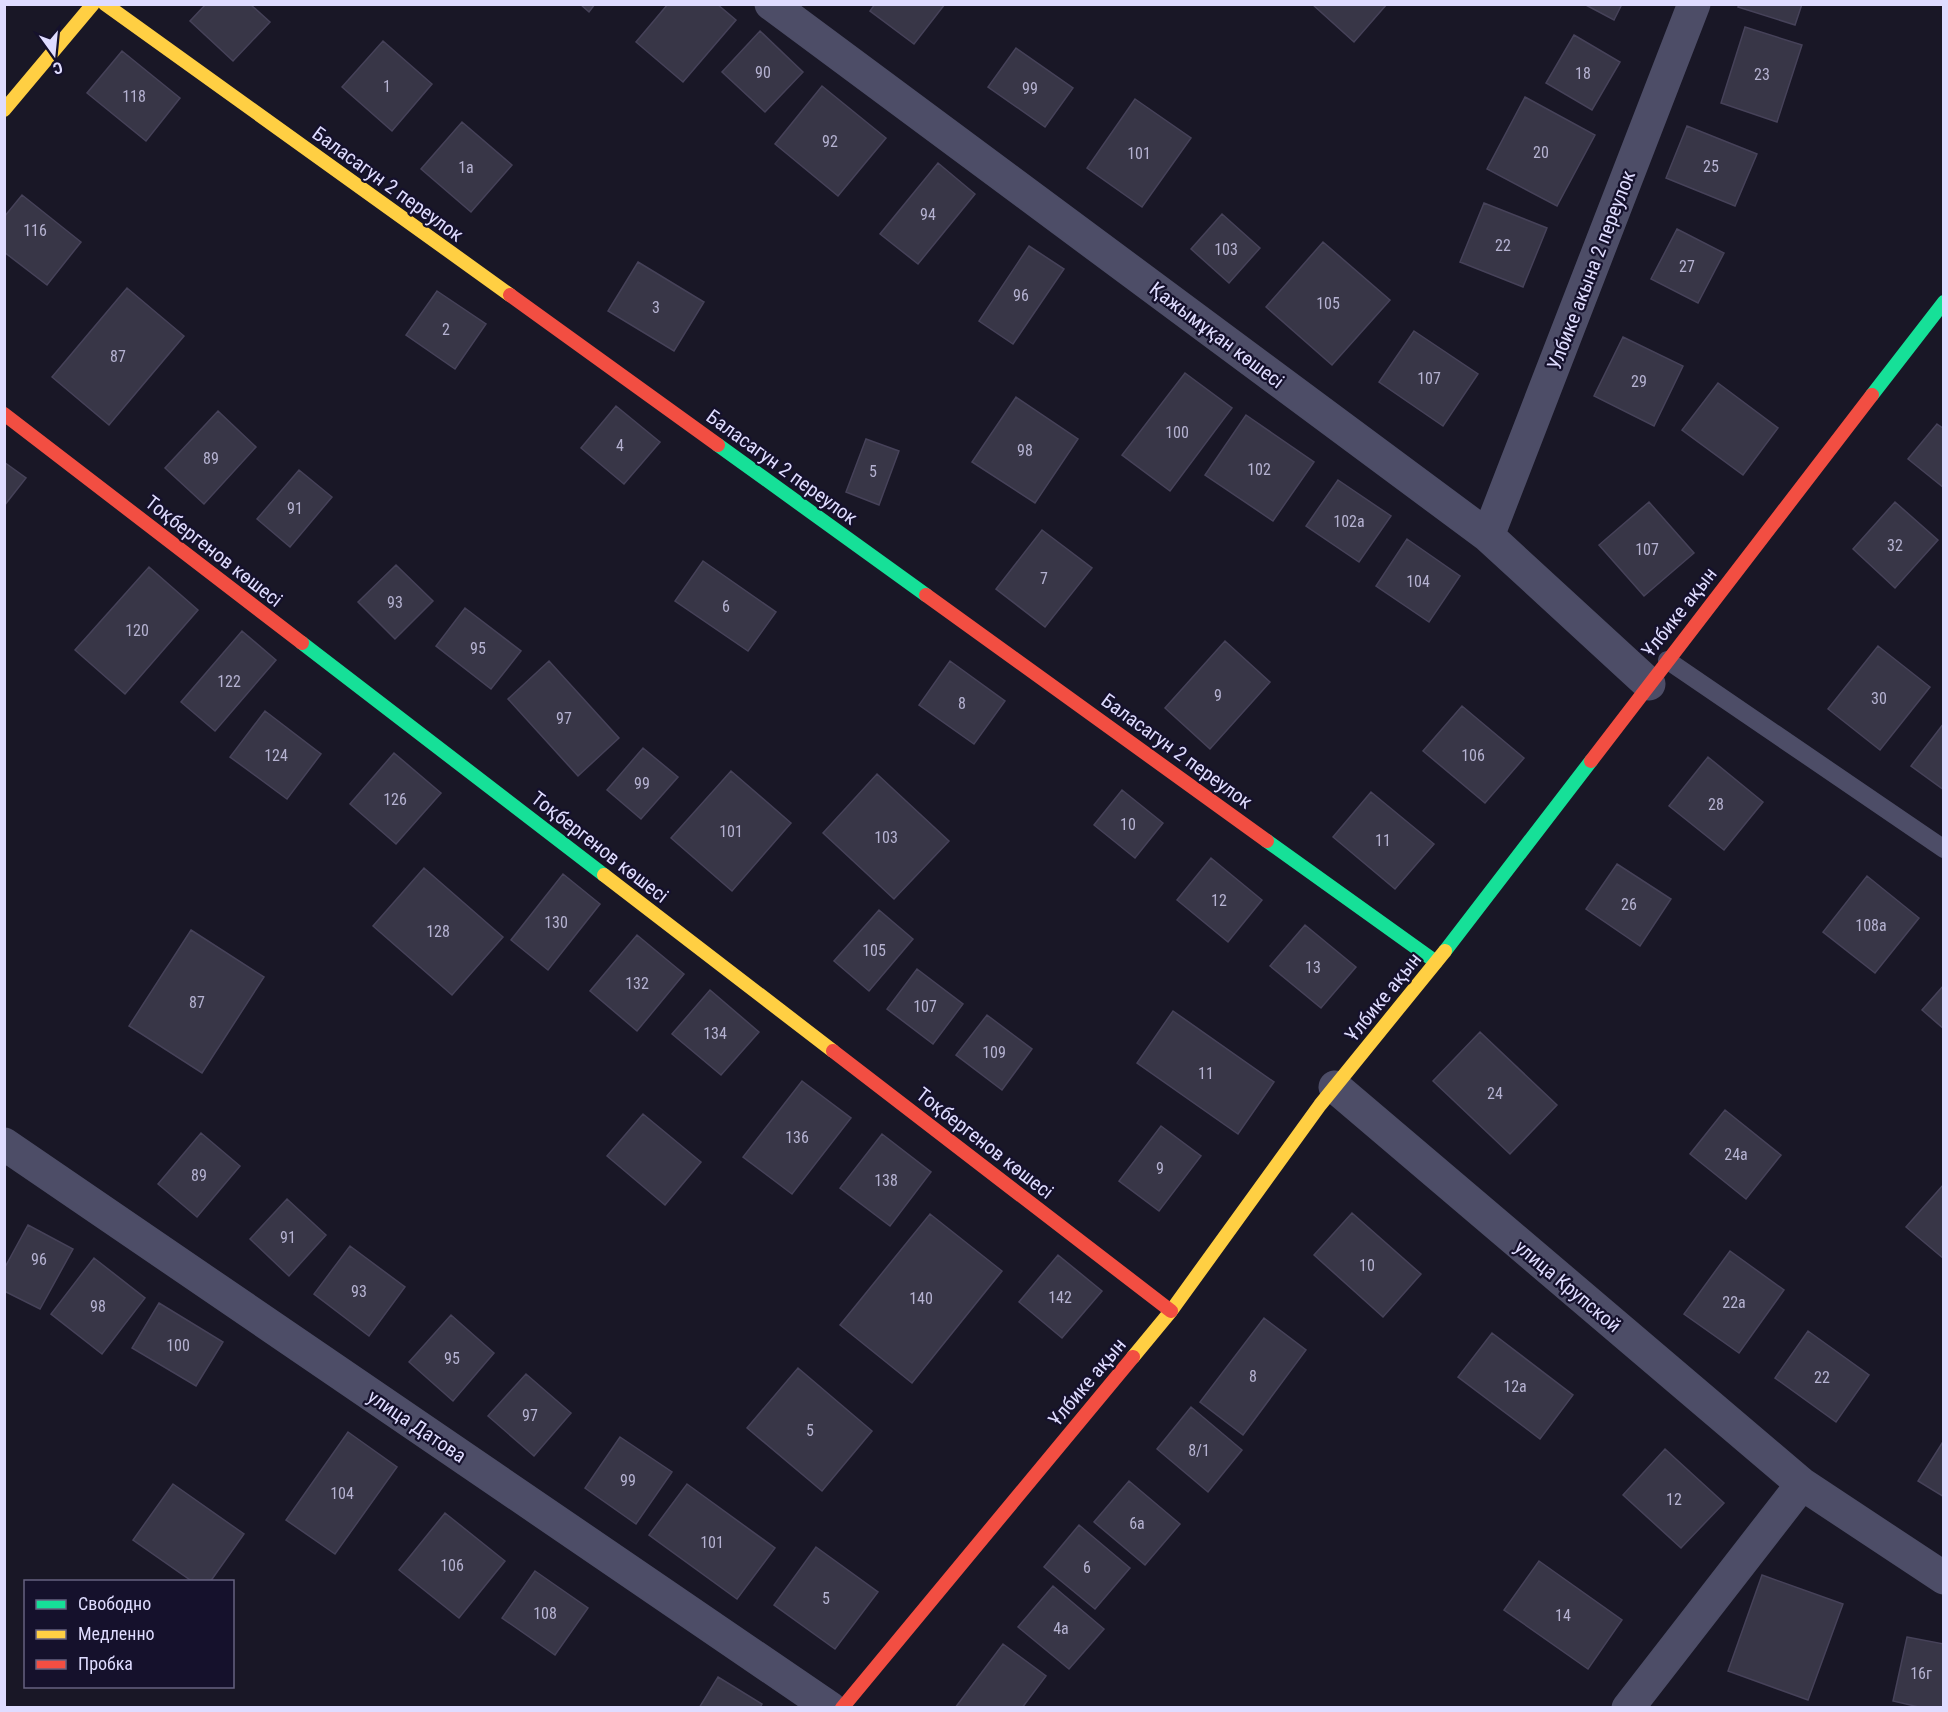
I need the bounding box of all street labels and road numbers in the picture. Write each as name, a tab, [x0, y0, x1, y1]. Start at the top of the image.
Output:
street label: Баласагун 2 переулок	[308, 121, 468, 247]
street label: Улбике акына 2 переулок	[1542, 167, 1640, 373]
street label: Қажымұқан көшесі	[1145, 277, 1289, 393]
street label: Баласагун 2 переулок	[702, 404, 862, 530]
street label: Тоқбергенов көшесі	[141, 490, 287, 612]
street label: Ұлбике ақын	[1636, 562, 1722, 662]
street label: Баласагун 2 переулок	[1097, 688, 1257, 814]
street label: Тоқбергенов көшесі	[527, 786, 673, 908]
street label: Ұлбике ақын	[1340, 948, 1426, 1046]
street label: Тоқбергенов көшесі	[912, 1082, 1058, 1204]
street label: улица Крупской	[1510, 1235, 1626, 1337]
street label: Ұлбике ақын	[1043, 1333, 1131, 1431]
street label: улица Датова	[363, 1384, 471, 1468]

